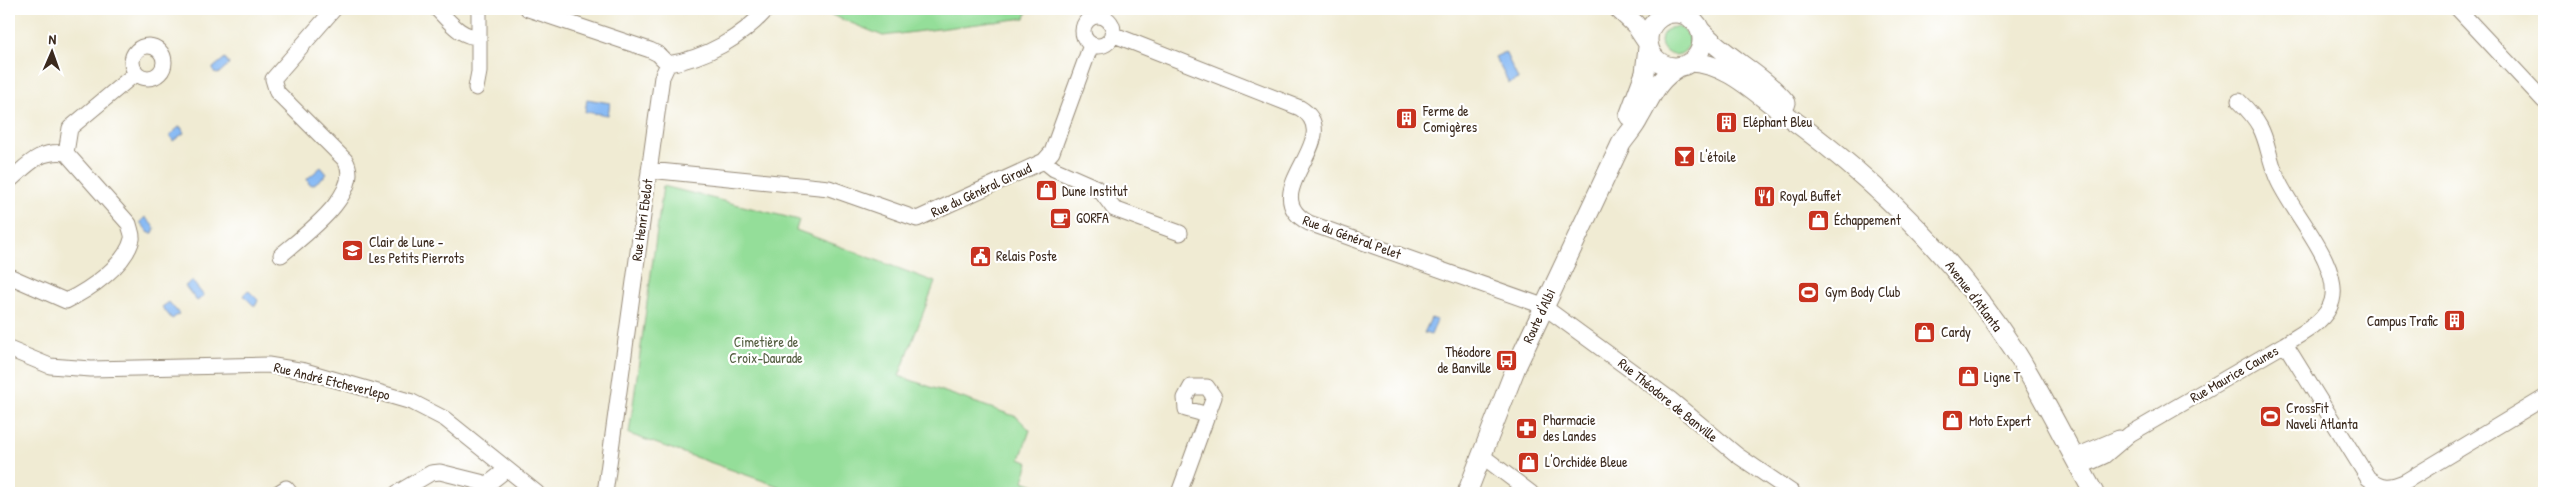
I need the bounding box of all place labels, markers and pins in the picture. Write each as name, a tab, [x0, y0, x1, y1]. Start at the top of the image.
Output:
place label: Ferme de Comigères	[1422, 101, 1477, 137]
building icon: Ferme de Comigères	[1395, 107, 1419, 131]
building icon: Eléphant Bleu	[1715, 110, 1739, 134]
place label: Eléphant Bleu	[1743, 112, 1813, 132]
bar icon: L'étoile	[1672, 145, 1696, 169]
place label: L'étoile	[1700, 147, 1736, 166]
shop icon: Dune Institut	[1034, 179, 1058, 203]
place label: Dune Institut	[1062, 181, 1128, 200]
restaurant icon: Royal Buffet	[1752, 184, 1776, 208]
place label: Royal Buffet	[1780, 186, 1841, 206]
cafe icon: GORFA	[1048, 206, 1072, 230]
place label: GORFA	[1076, 208, 1109, 227]
shop icon: Échappement	[1806, 208, 1830, 232]
place label: Échappement	[1834, 210, 1901, 230]
place label: Clair de Lune - Les Petits Pierrots	[369, 232, 464, 267]
school or university icon: Clair de Lune - Les Petits Pierrots	[341, 238, 365, 262]
public building icon: Relais Poste	[968, 244, 992, 268]
place label: Relais Poste	[996, 246, 1057, 265]
sports icon: Gym Body Club	[1797, 280, 1821, 304]
place label: Gym Body Club	[1825, 282, 1901, 302]
building icon: Campus Trafic	[2442, 309, 2466, 333]
place label: Campus Trafic	[2367, 311, 2439, 331]
shop icon: Cardy	[1913, 320, 1937, 344]
place label: Cardy	[1941, 322, 1971, 342]
place label: Théodore de Banville	[1437, 342, 1491, 377]
bus stop icon: Théodore de Banville	[1495, 348, 1519, 372]
shop icon: Ligne T	[1956, 365, 1980, 389]
place label: Ligne T	[1984, 367, 2021, 387]
place label: CrossFit Naveli Atlanta	[2286, 398, 2358, 433]
sports icon: CrossFit Naveli Atlanta	[2258, 404, 2282, 428]
shop icon: Moto Expert	[1941, 409, 1965, 433]
place label: Pharmacie des Landes	[1543, 410, 1596, 445]
place label: Moto Expert	[1969, 411, 2031, 431]
pharmacy icon: Pharmacie des Landes	[1515, 416, 1539, 440]
shop icon: L'Orchidée Bleue	[1517, 450, 1541, 474]
place label: L'Orchidée Bleue	[1545, 452, 1628, 471]

